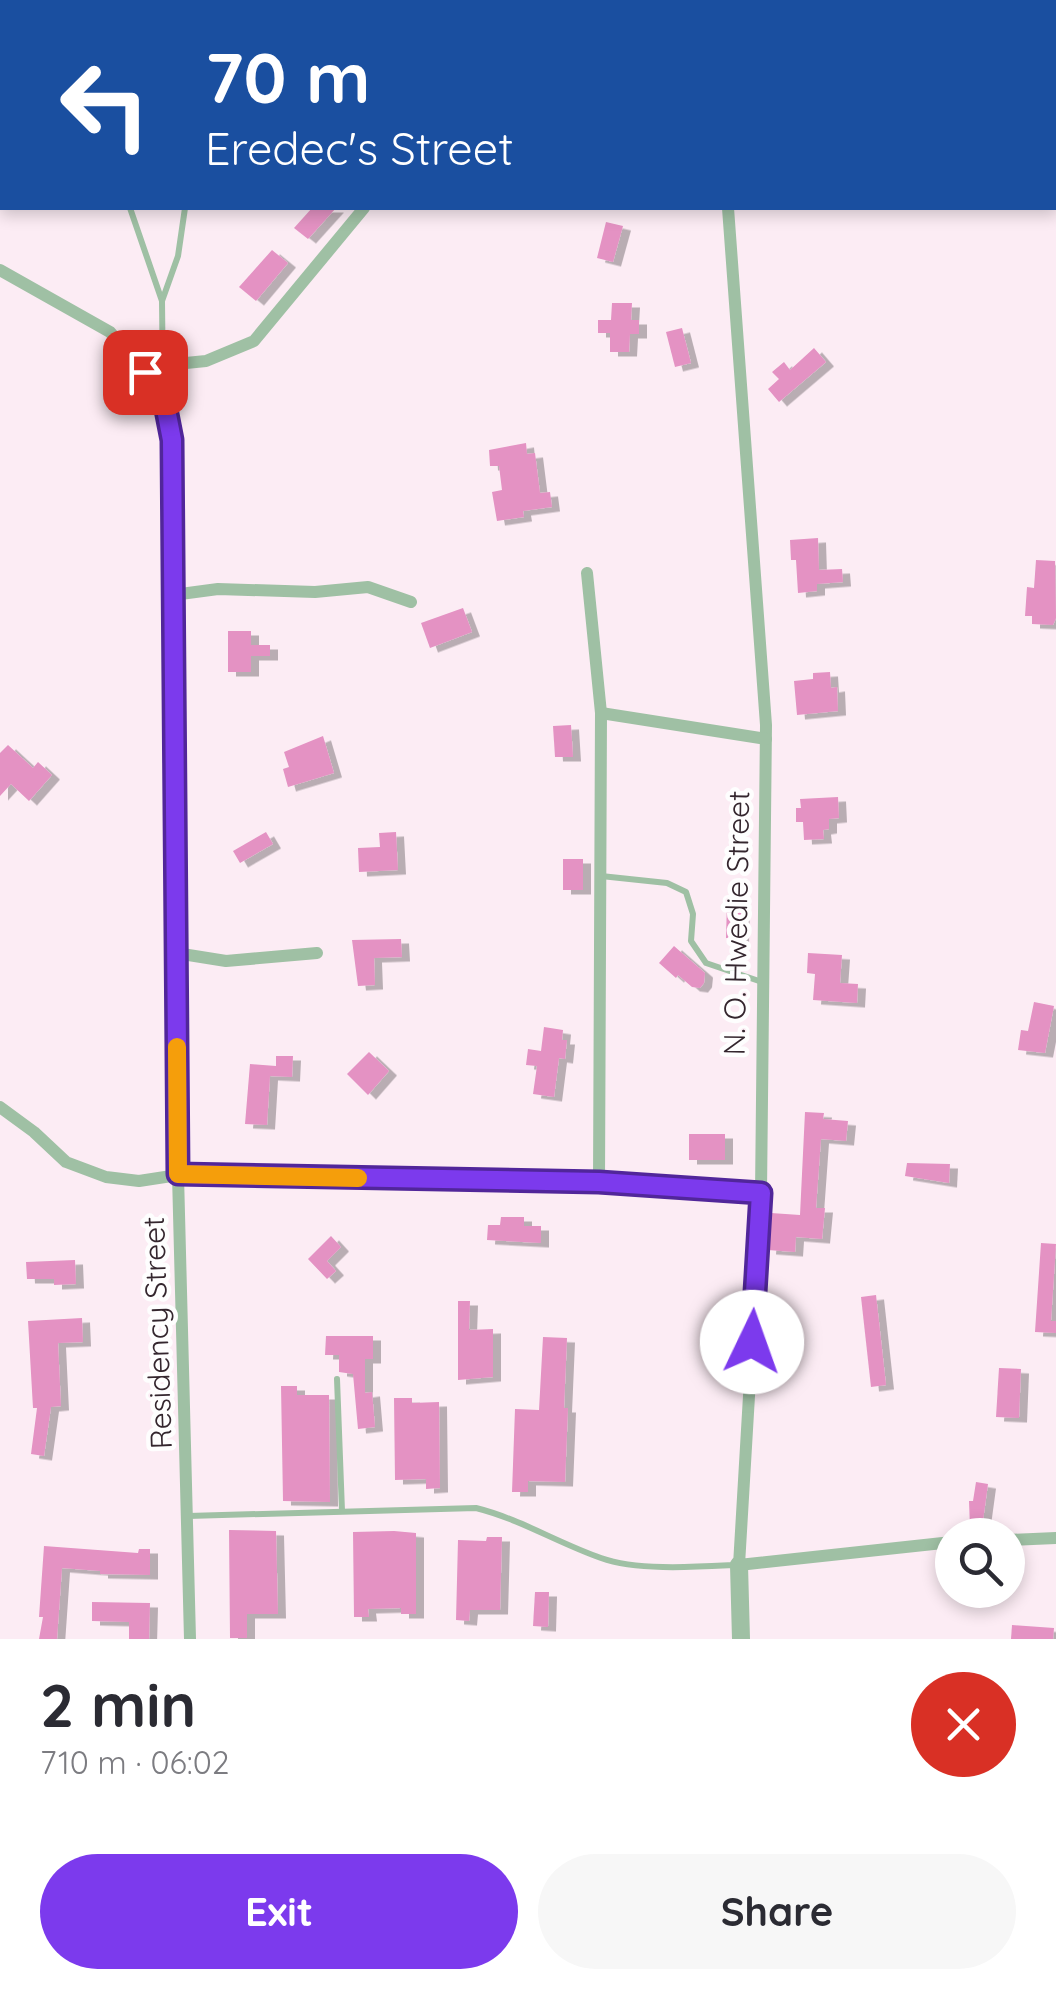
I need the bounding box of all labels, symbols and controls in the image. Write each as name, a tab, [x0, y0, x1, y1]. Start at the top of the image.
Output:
text: 70 m	[205, 33, 371, 121]
icon: left	[40, 40, 170, 170]
text: Eredec's Street	[205, 120, 513, 176]
pin	[103, 330, 188, 415]
icon: arrive	[118, 345, 173, 400]
street label: N. O. Hwedie Street	[715, 790, 757, 1056]
street label: Residency Street	[134, 1216, 180, 1450]
position arrow	[700, 1290, 804, 1394]
map controls	[935, 1518, 1025, 1608]
button: search	[935, 1518, 1025, 1608]
text: 2 min	[40, 1667, 196, 1742]
button: close	[911, 1672, 1016, 1777]
text: 710 m · 06:02	[40, 1742, 229, 1782]
button: Exit	[40, 1854, 518, 1969]
button: Share	[538, 1854, 1016, 1969]

